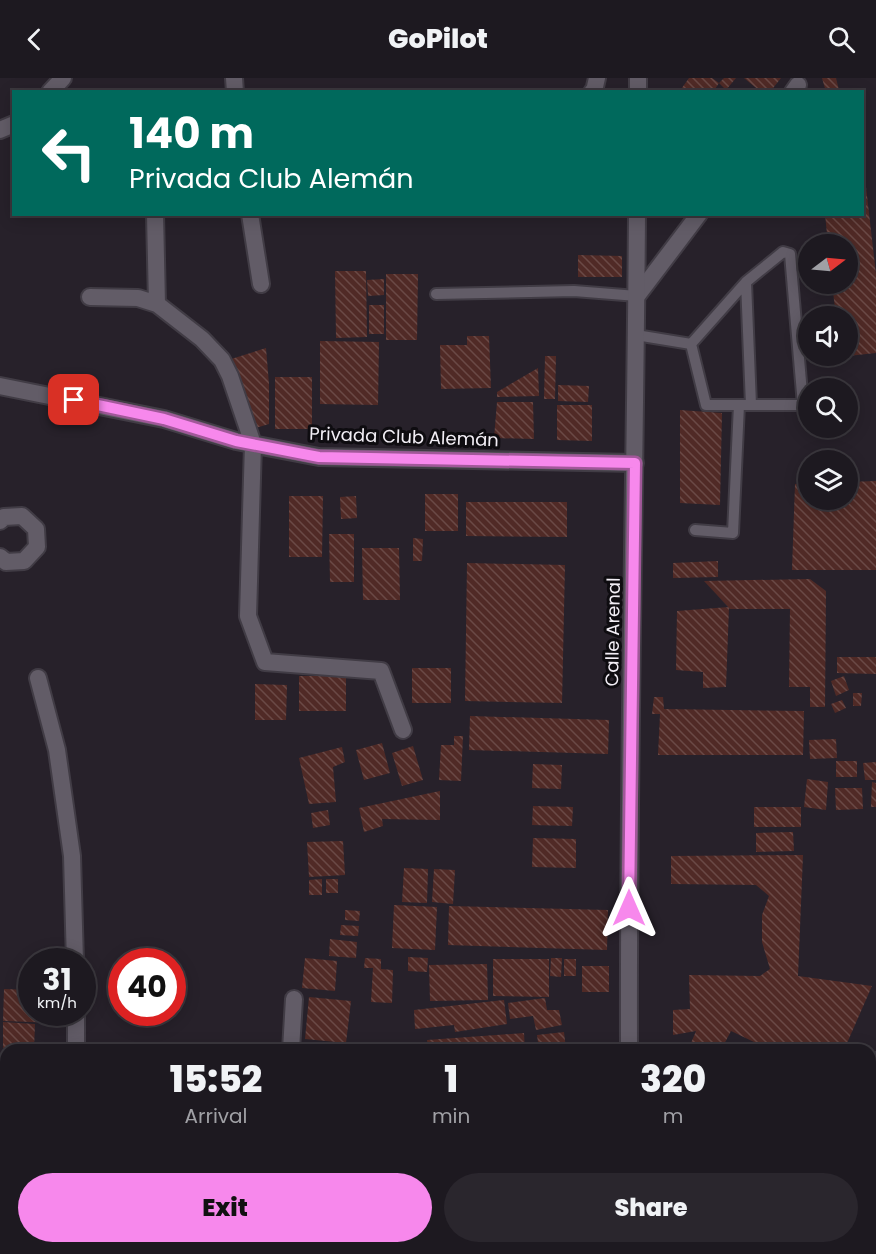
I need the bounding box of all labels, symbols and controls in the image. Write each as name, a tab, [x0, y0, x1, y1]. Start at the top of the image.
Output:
text: GoPilot	[388, 20, 488, 57]
icon: back	[18, 23, 51, 56]
icon: search	[825, 23, 858, 56]
text: 140 m	[129, 104, 254, 163]
icon: left	[30, 114, 108, 192]
text: Privada Club Alemán	[129, 160, 414, 197]
north arrow	[798, 234, 858, 294]
map controls	[798, 234, 858, 510]
button: sound	[798, 306, 858, 366]
pin	[48, 374, 99, 425]
button: search	[798, 378, 858, 438]
icon: arrive	[57, 383, 90, 416]
street label: Privada Club Alemán	[309, 421, 499, 452]
button: layers	[798, 450, 858, 510]
street label: Calle Arenal	[599, 577, 626, 687]
position arrow	[597, 876, 661, 940]
speed limit sign: 40	[108, 948, 186, 1026]
text: 31	[42, 958, 72, 1001]
text: km/h	[37, 992, 77, 1013]
text: 15:52	[170, 1054, 262, 1105]
text: 1	[444, 1054, 458, 1105]
text: 320	[640, 1054, 706, 1105]
text: Arrival	[185, 1102, 247, 1130]
text: min	[432, 1102, 470, 1130]
text: m	[663, 1102, 683, 1130]
button: Exit	[18, 1173, 432, 1242]
button: Share	[444, 1173, 858, 1242]

